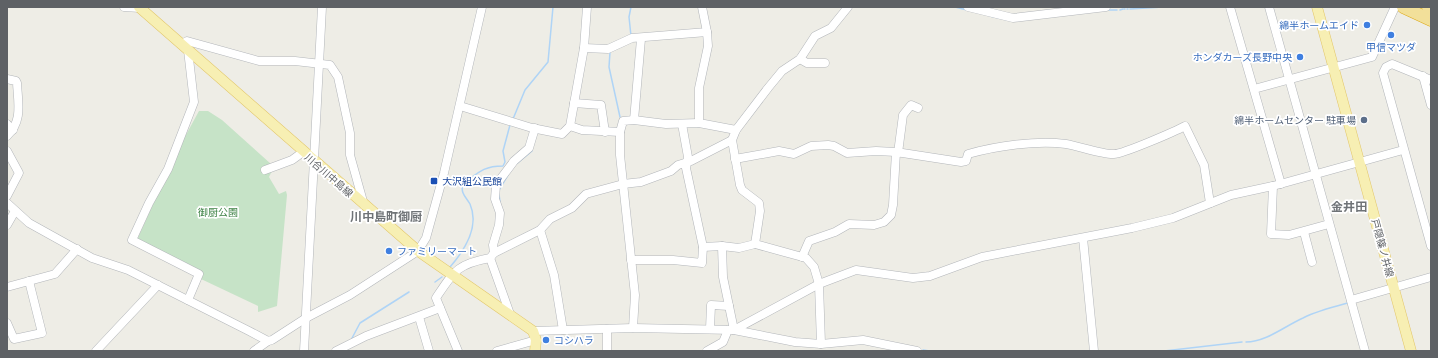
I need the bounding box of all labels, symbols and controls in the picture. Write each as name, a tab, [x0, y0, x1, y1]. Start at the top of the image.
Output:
place label: 綿半ホームエイド	[1279, 18, 1359, 32]
marker: 綿半ホームエイド	[1362, 20, 1372, 30]
marker: 甲信マツダ	[1386, 30, 1396, 40]
place label: 甲信マツダ	[1366, 40, 1416, 54]
place label: ホンダカーズ長野中央	[1193, 50, 1293, 64]
marker: ホンダカーズ長野中央	[1295, 52, 1305, 62]
place label: 綿半ホームセンター 駐車場	[1234, 113, 1356, 127]
marker: 綿半ホームセンター 駐車場	[1359, 115, 1369, 125]
street label: 川合川中島線	[302, 150, 356, 200]
place label: 大沢組公民館	[442, 174, 502, 188]
marker: 大沢組公民館	[429, 176, 439, 186]
district label: 金井田	[1331, 198, 1367, 215]
park label: 御厨公園	[198, 205, 238, 219]
district label: 川中島町御厨	[350, 208, 422, 225]
street label: 戸隠篠ノ井線	[1368, 217, 1398, 279]
place label: ファミリーマート	[397, 244, 477, 258]
marker: ファミリーマート	[384, 246, 394, 256]
place label: コシハラ	[554, 333, 594, 347]
marker: コシハラ	[541, 335, 551, 345]

